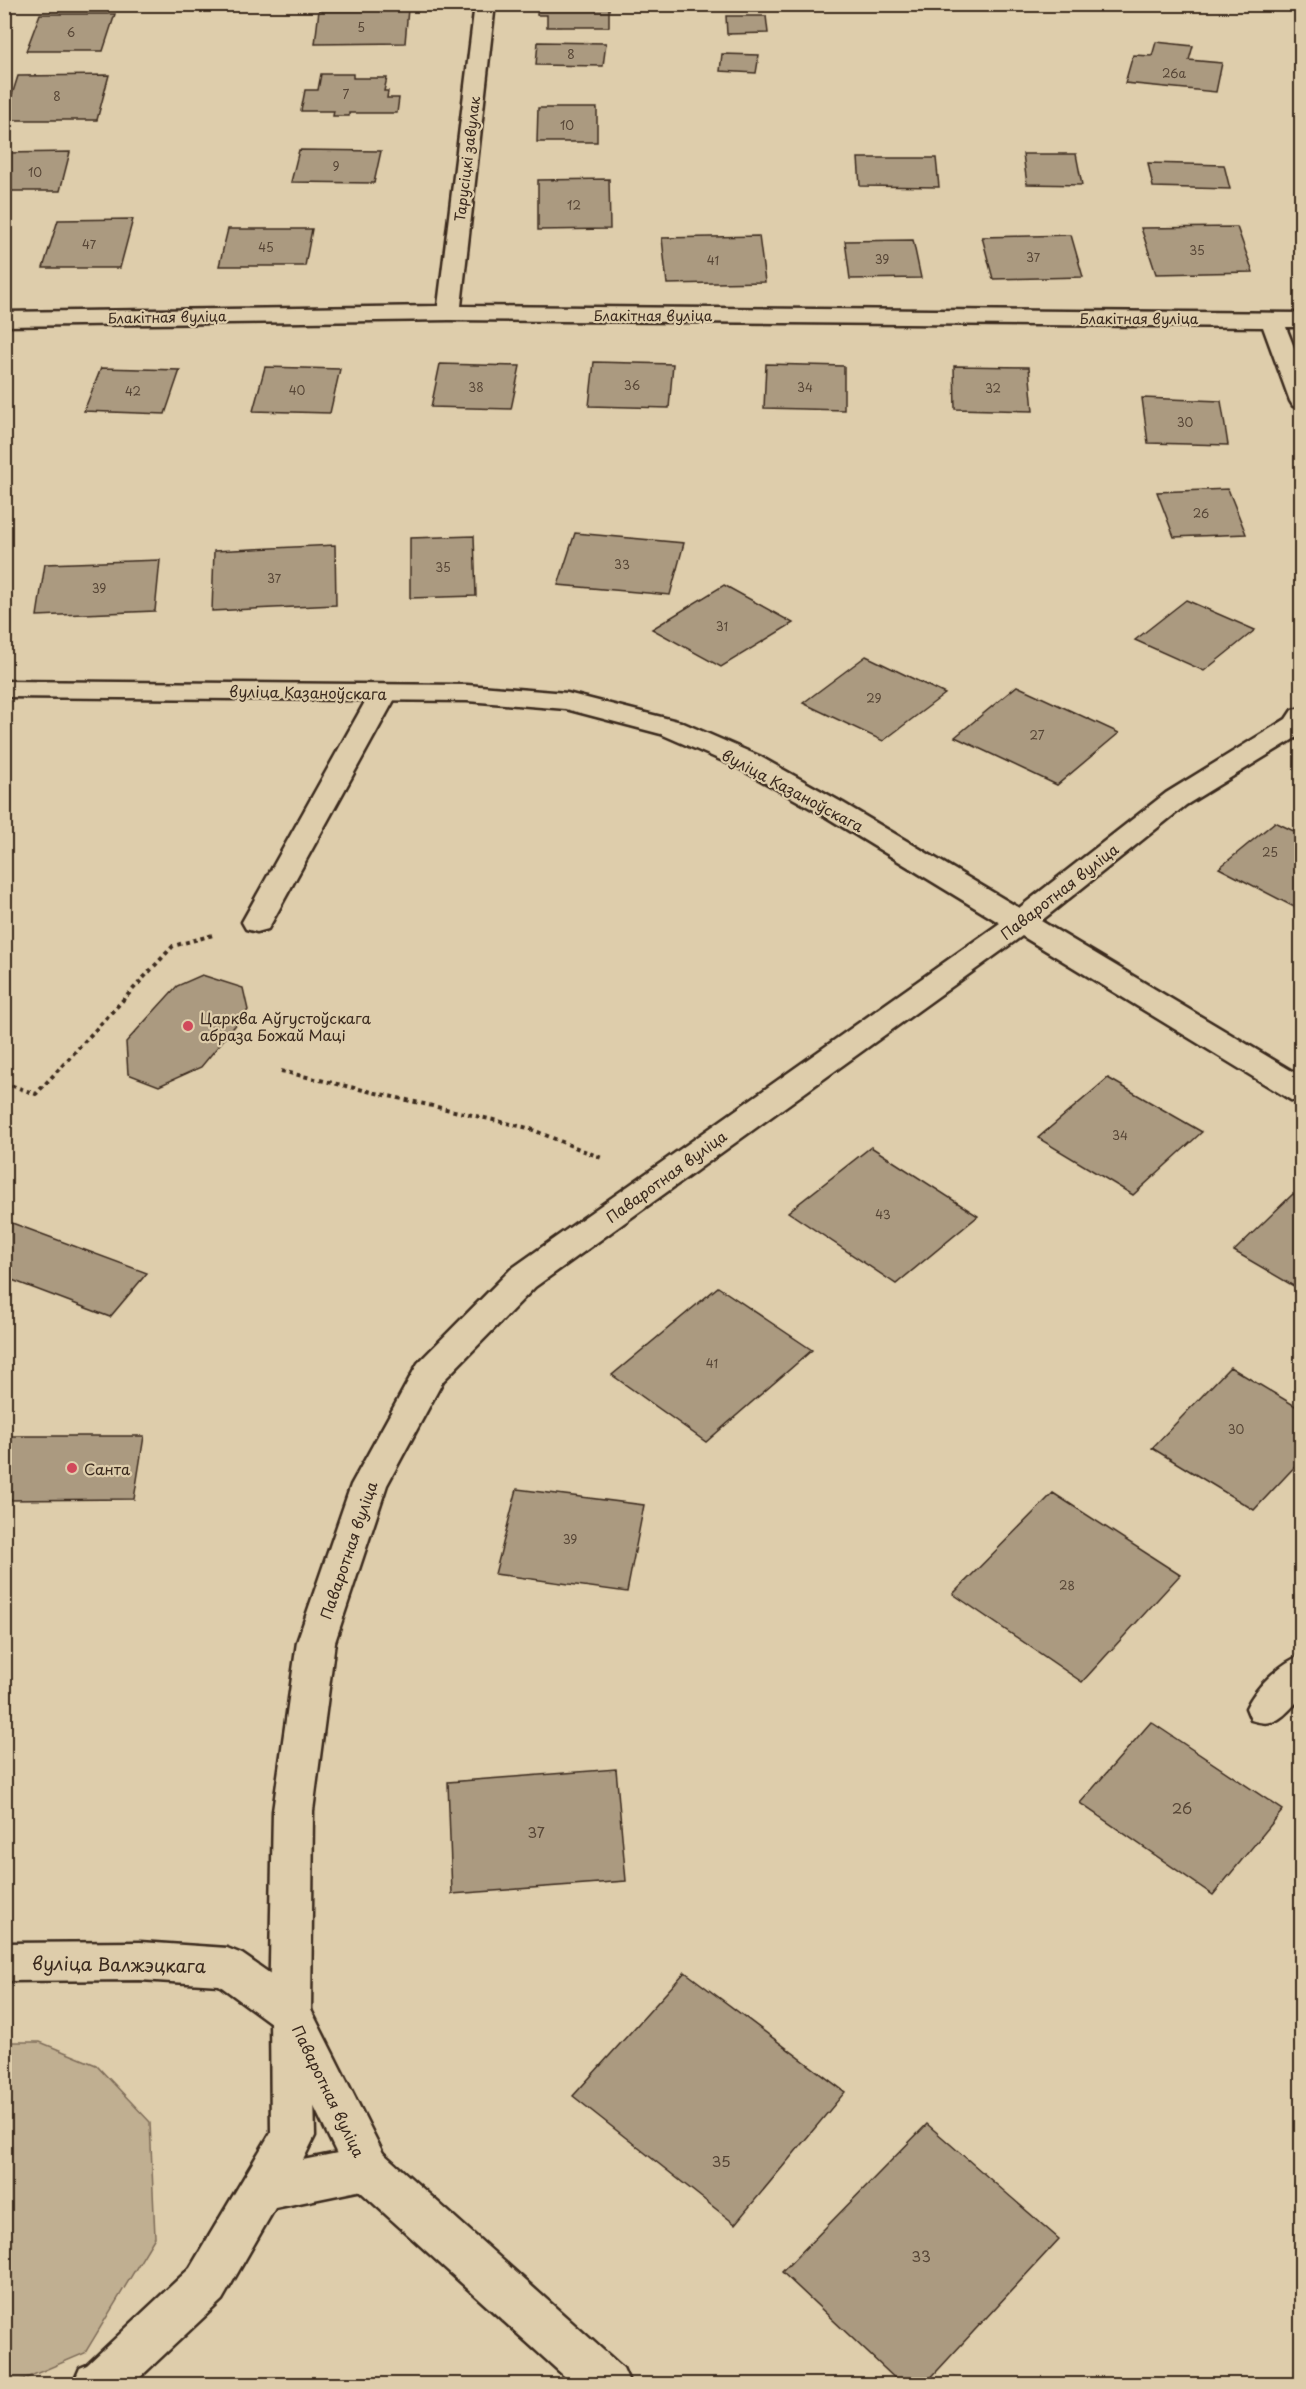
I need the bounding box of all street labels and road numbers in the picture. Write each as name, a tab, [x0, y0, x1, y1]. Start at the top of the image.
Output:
street label: Тарусіцкі завулак	[449, 94, 485, 223]
street label: Блакітная вуліца	[107, 305, 227, 329]
street label: Блакітная вуліца	[594, 305, 713, 326]
street label: Блакітная вуліца	[1080, 308, 1199, 329]
street label: вуліца Казаноўскага	[229, 679, 388, 705]
street label: вуліца Казаноўскага	[718, 743, 868, 837]
street label: Паваротная вуліца	[995, 837, 1124, 945]
street label: Паваротная вуліца	[601, 1124, 732, 1228]
street label: Паваротная вуліца	[314, 1477, 383, 1622]
street label: вуліца Валжэцкага	[32, 1949, 207, 1979]
street label: Паваротная вуліца	[287, 2021, 371, 2162]

